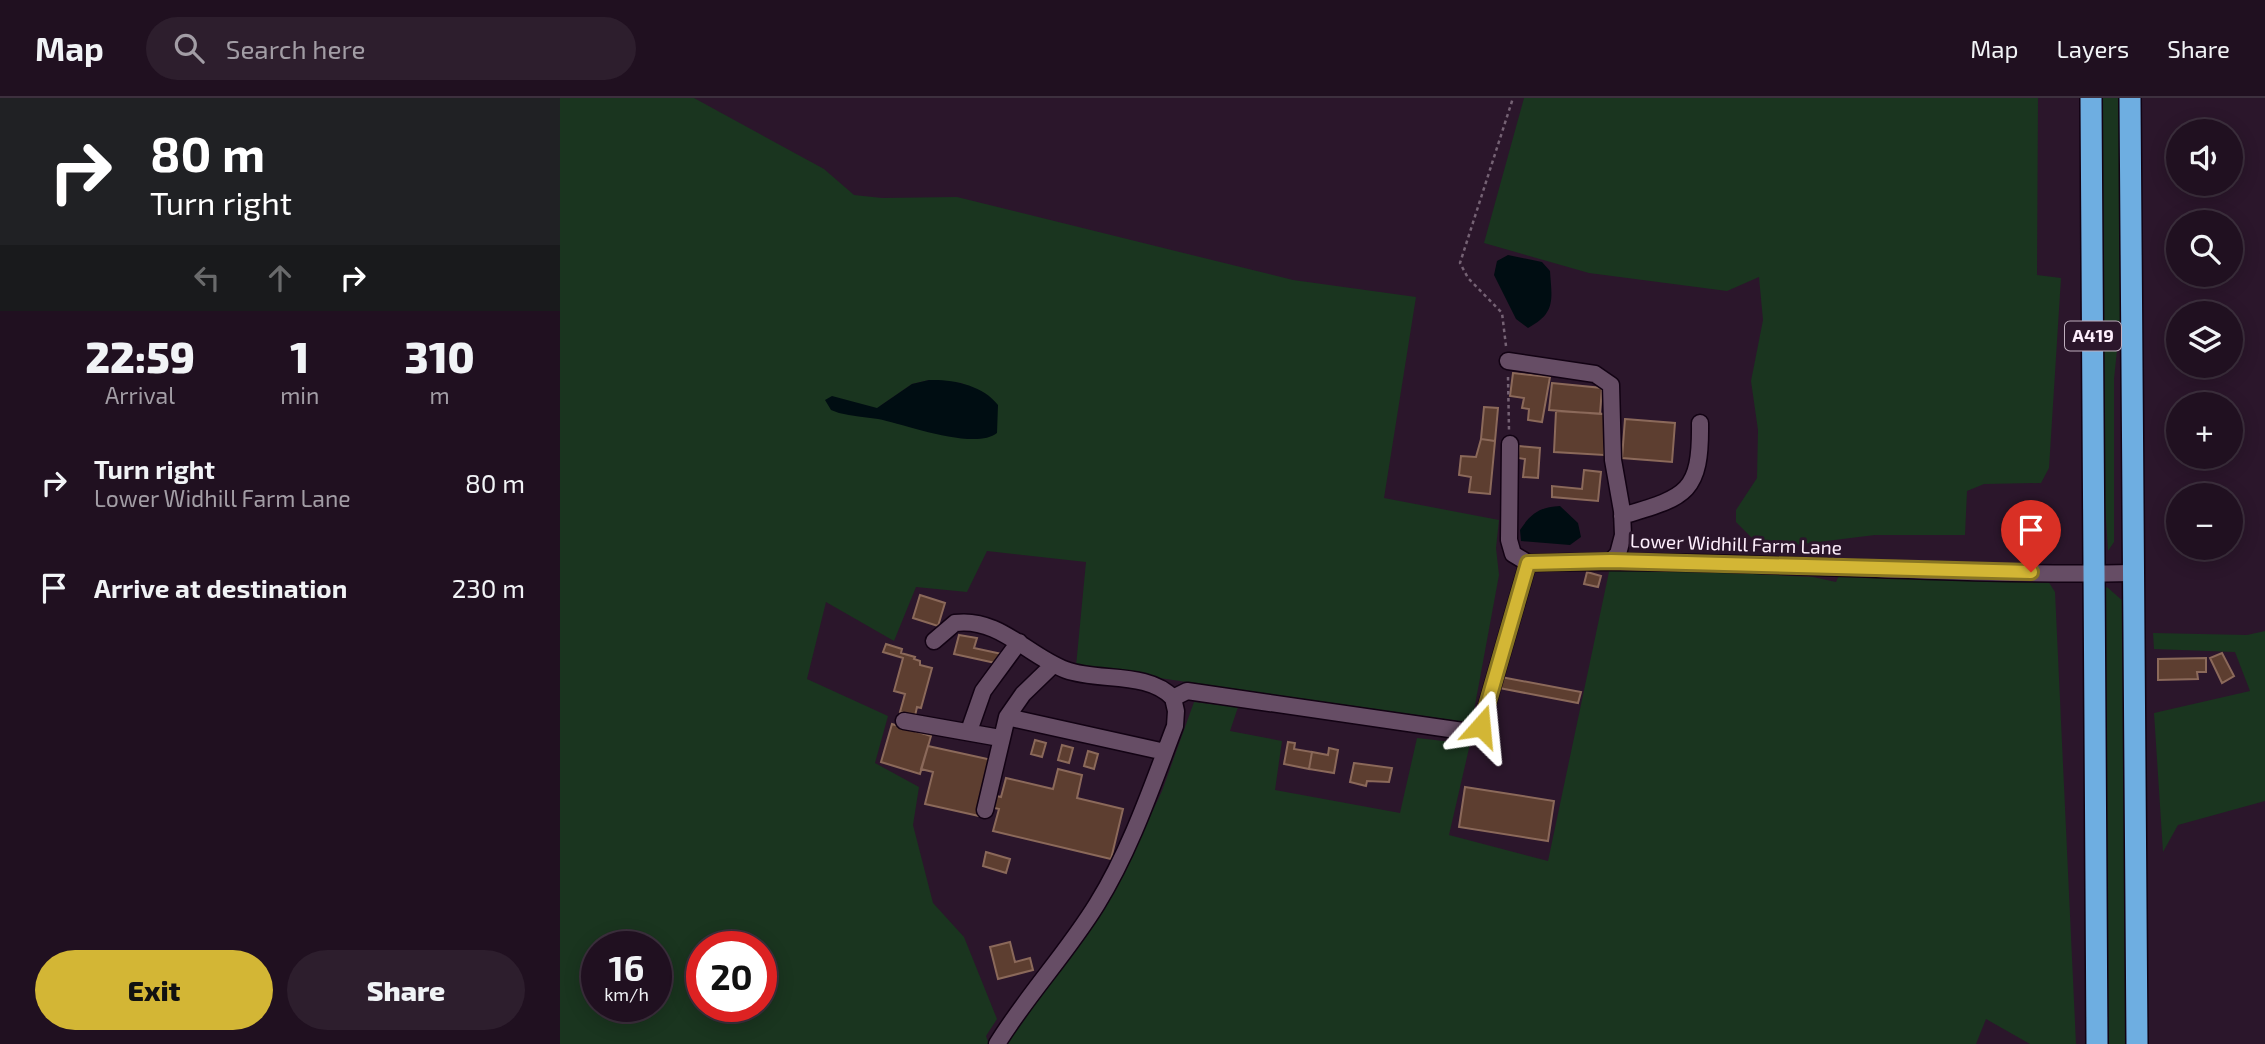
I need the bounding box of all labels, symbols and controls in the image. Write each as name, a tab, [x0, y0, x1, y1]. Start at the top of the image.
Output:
search box	[146, 17, 636, 80]
text: Map	[35, 28, 104, 68]
icon: search	[170, 29, 208, 67]
text: Search here	[226, 33, 365, 64]
text: Map	[1970, 34, 2018, 63]
text: Layers	[2056, 34, 2129, 63]
text: Share	[2167, 34, 2230, 63]
map controls	[2166, 119, 2243, 560]
button: sound	[2166, 119, 2243, 196]
text: 80 m	[150, 123, 265, 182]
icon: right	[35, 126, 126, 217]
text: Turn right	[150, 183, 292, 221]
button: search	[2166, 210, 2243, 287]
icon: left	[188, 259, 226, 297]
icon: ahead	[261, 259, 299, 297]
icon: right	[334, 259, 372, 297]
button: layers	[2166, 301, 2243, 378]
road number: A419	[2065, 322, 2121, 350]
text: 22:59	[85, 331, 195, 381]
text: 1	[290, 331, 309, 381]
text: 310	[405, 331, 475, 381]
text: Arrival	[105, 381, 175, 409]
text: min	[280, 381, 319, 409]
text: m	[430, 381, 450, 409]
button: +	[2166, 392, 2243, 469]
text: Turn right	[94, 453, 215, 484]
icon: right	[35, 464, 73, 502]
text: 80 m	[465, 467, 525, 498]
button: −	[2166, 483, 2243, 560]
text: Lower Widhill Farm Lane	[94, 484, 351, 512]
pin	[2001, 500, 2061, 572]
icon: arrive	[2012, 511, 2050, 549]
street label: Lower Widhill Farm Lane	[1630, 528, 1842, 559]
icon: arrive	[35, 569, 73, 607]
text: Arrive at destination	[94, 572, 347, 603]
text: 230 m	[452, 572, 525, 603]
position arrow	[1444, 689, 1518, 763]
speed limit sign: 20	[686, 931, 777, 1022]
text: 16	[609, 946, 644, 988]
button: Exit	[35, 950, 273, 1030]
button: Share	[287, 950, 525, 1030]
text: km/h	[604, 983, 649, 1005]

